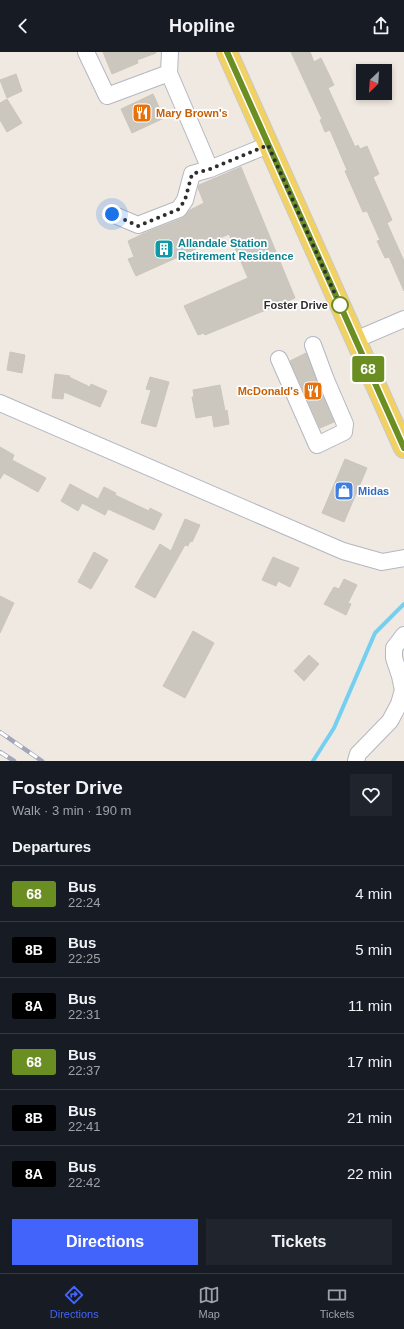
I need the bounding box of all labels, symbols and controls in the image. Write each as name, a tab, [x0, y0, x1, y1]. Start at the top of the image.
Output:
icon: back	[12, 15, 34, 37]
icon: share	[370, 15, 392, 37]
text: Hopline	[169, 16, 235, 36]
north arrow	[356, 64, 392, 100]
map controls	[356, 64, 392, 100]
restaurant icon: Mary Brown's	[131, 102, 153, 124]
place label: Mary Brown's	[156, 107, 228, 119]
your location	[102, 204, 122, 224]
place label: Allandale Station Retirement Residence	[178, 237, 294, 262]
building icon: Allandale Station Retirement Residence	[153, 238, 175, 260]
marker: Foster Drive	[331, 296, 349, 314]
place label: Foster Drive	[264, 299, 328, 311]
line badge: 68	[350, 356, 386, 382]
text: 68	[360, 361, 376, 377]
restaurant icon: McDonald's	[302, 380, 324, 402]
place label: McDonald's	[238, 385, 299, 397]
shop icon: Midas	[333, 480, 355, 502]
place label: Midas	[358, 485, 389, 497]
button: heart	[350, 774, 392, 816]
text: Foster Drive	[12, 777, 123, 798]
text: Walk · 3 min · 190 m	[12, 803, 131, 818]
text: Departures	[12, 838, 91, 855]
text: Bus	[68, 878, 96, 895]
text: 4 min	[355, 885, 392, 902]
text: 68	[26, 886, 42, 902]
text: 22:24	[68, 895, 101, 910]
text: Bus	[68, 934, 96, 951]
text: 5 min	[355, 941, 392, 958]
text: 8B	[25, 942, 43, 958]
text: 22:25	[68, 951, 101, 966]
text: Bus	[68, 990, 96, 1007]
text: 11 min	[348, 997, 392, 1014]
text: 8A	[25, 998, 43, 1014]
text: 22:31	[68, 1007, 101, 1022]
text: Bus	[68, 1046, 96, 1063]
text: 17 min	[347, 1053, 392, 1070]
text: 68	[26, 1054, 42, 1070]
text: 22:37	[68, 1063, 101, 1078]
text: Bus	[68, 1102, 96, 1119]
text: 21 min	[347, 1109, 392, 1126]
text: 8B	[25, 1110, 43, 1126]
text: 22:41	[68, 1119, 101, 1134]
text: Bus	[68, 1158, 96, 1175]
text: 22 min	[347, 1165, 392, 1182]
text: 8A	[25, 1166, 43, 1182]
text: 22:42	[68, 1175, 101, 1190]
button: Directions	[12, 1219, 198, 1265]
button: Tickets	[206, 1219, 392, 1265]
tab: Directions	[50, 1284, 99, 1320]
tab: Map	[198, 1284, 220, 1320]
tab: Tickets	[320, 1284, 354, 1320]

